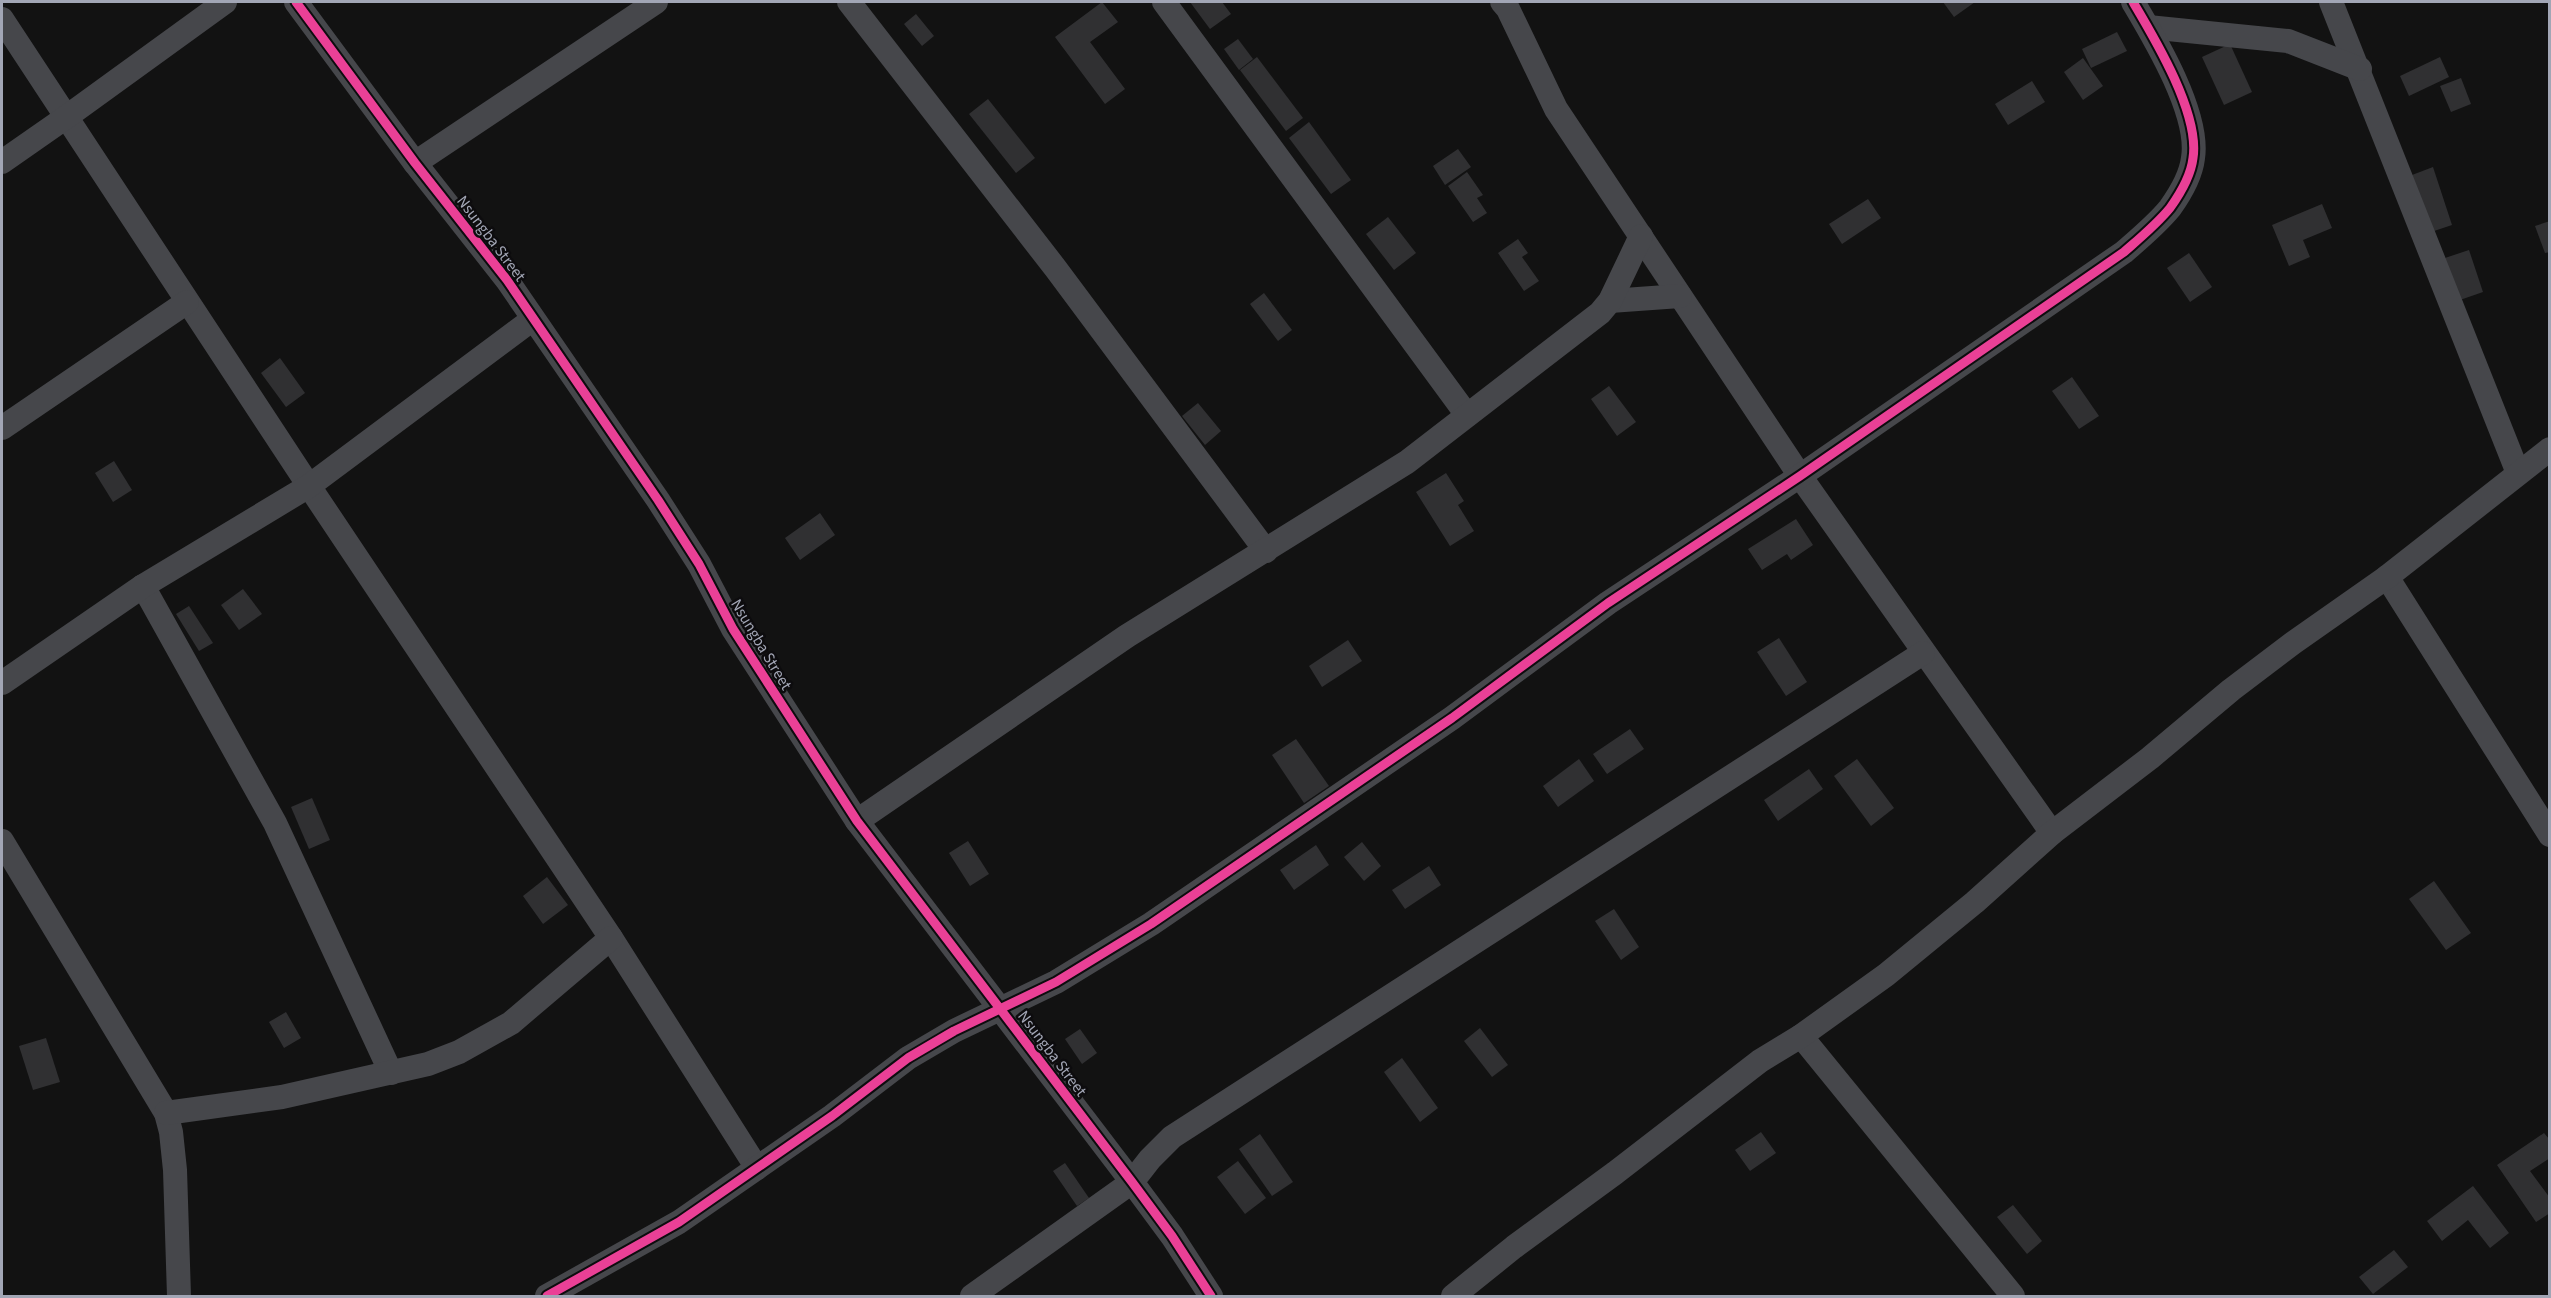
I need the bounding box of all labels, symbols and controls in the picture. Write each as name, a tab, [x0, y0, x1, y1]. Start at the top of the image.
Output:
street label: Nsungba Street	[452, 191, 531, 287]
street label: Nsungba Street	[725, 595, 797, 695]
street label: Nsungba Street	[1013, 1006, 1092, 1102]

